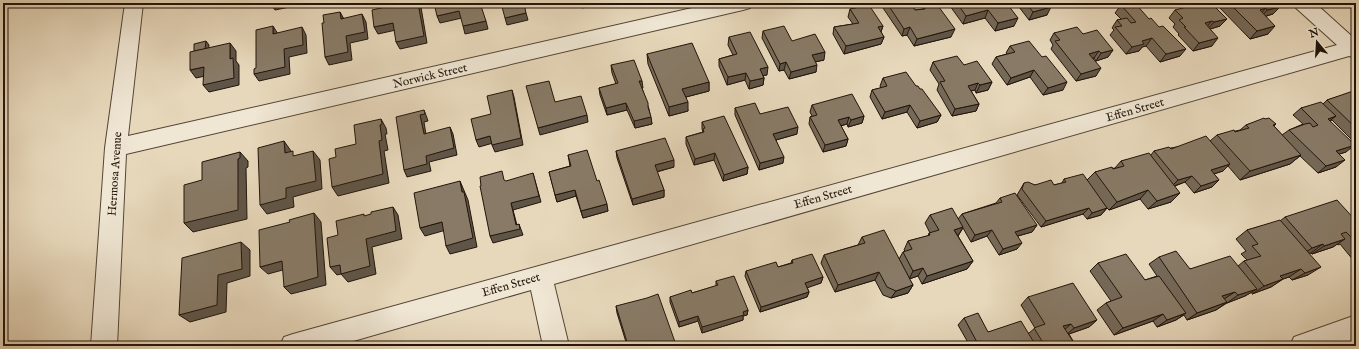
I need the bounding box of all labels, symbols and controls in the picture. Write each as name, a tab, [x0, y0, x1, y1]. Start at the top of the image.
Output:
north arrow	[1297, 22, 1337, 62]
text: N	[1307, 25, 1321, 42]
street label: Norwick Street	[391, 60, 469, 92]
street label: Effen Street	[1104, 95, 1166, 125]
street label: Hermosa Avenue	[105, 131, 125, 217]
street label: Effen Street	[792, 182, 854, 212]
street label: Effen Street	[480, 270, 542, 300]

